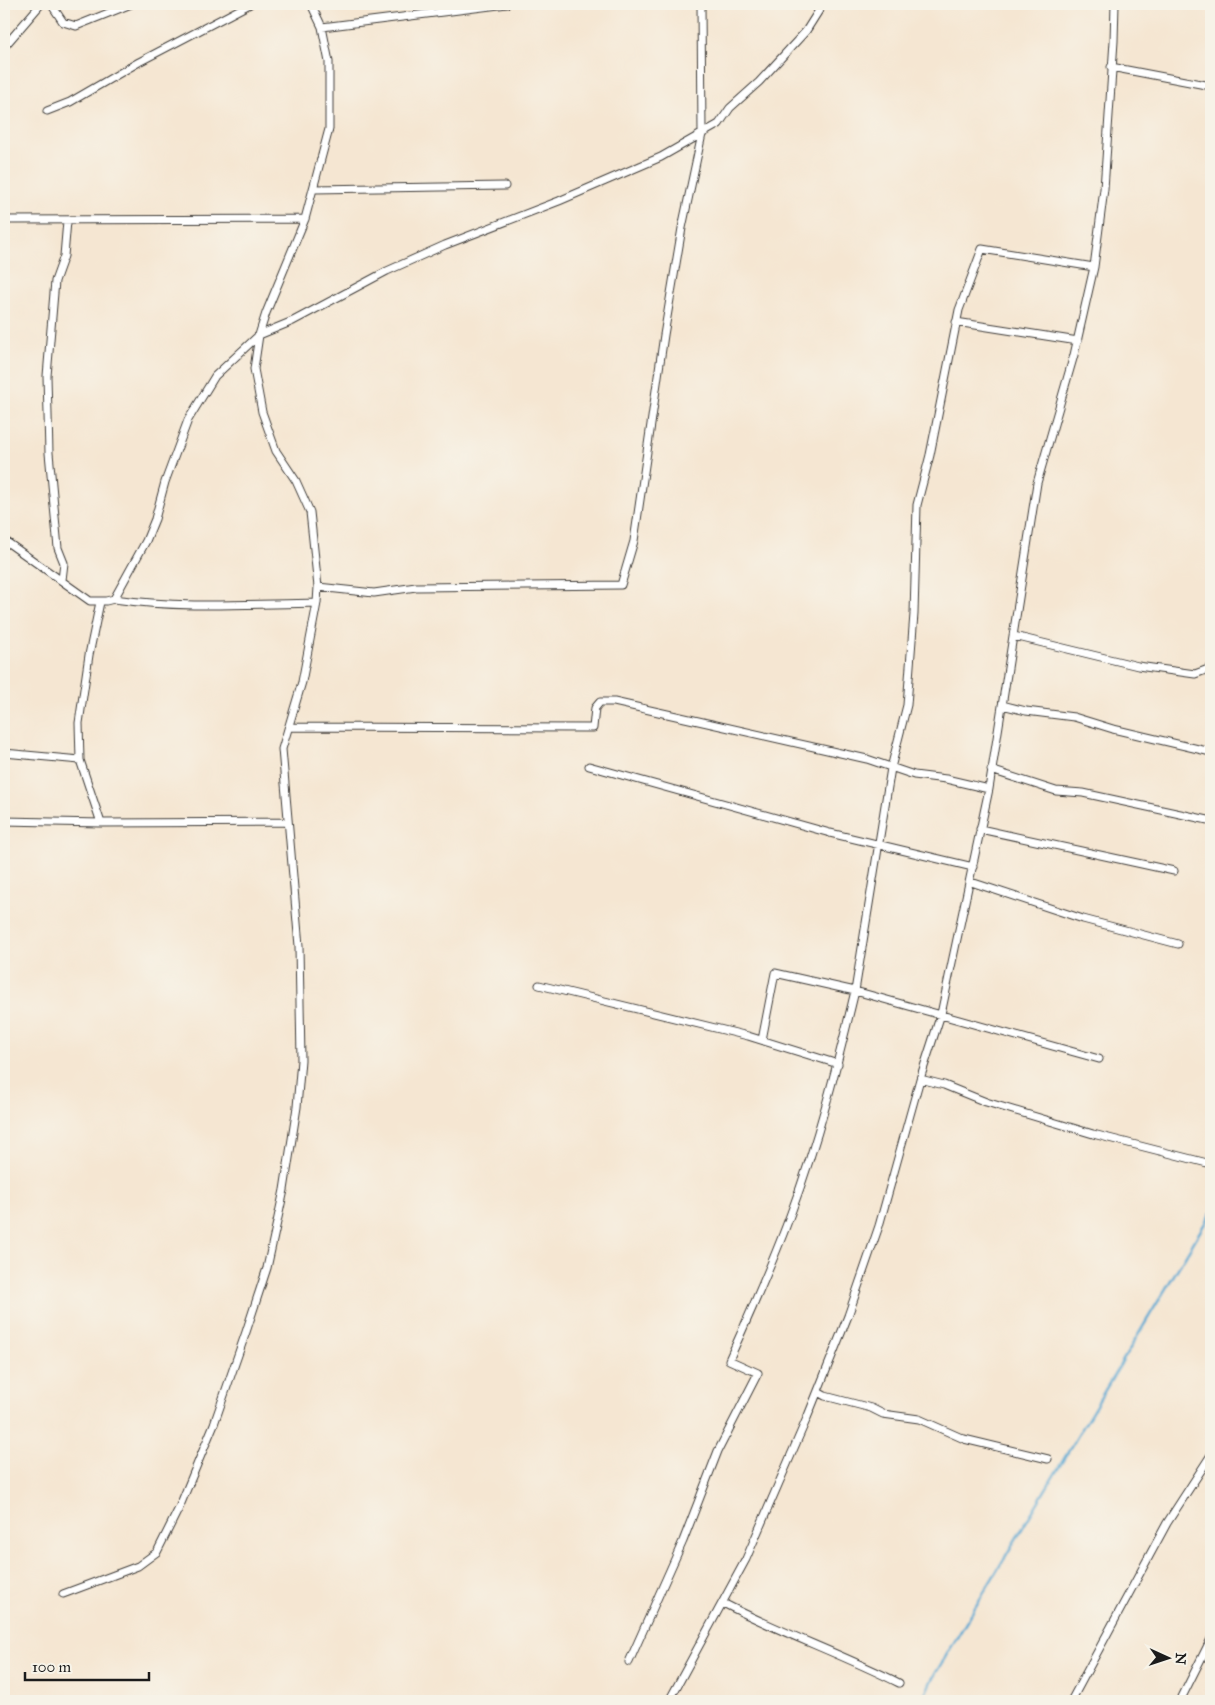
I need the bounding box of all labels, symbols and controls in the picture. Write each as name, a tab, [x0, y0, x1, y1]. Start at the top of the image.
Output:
north arrow	[1142, 1632, 1192, 1682]
scale bar	[25, 1650, 149, 1682]
text: N	[1172, 1652, 1189, 1665]
text: 100 m	[32, 1658, 72, 1676]

